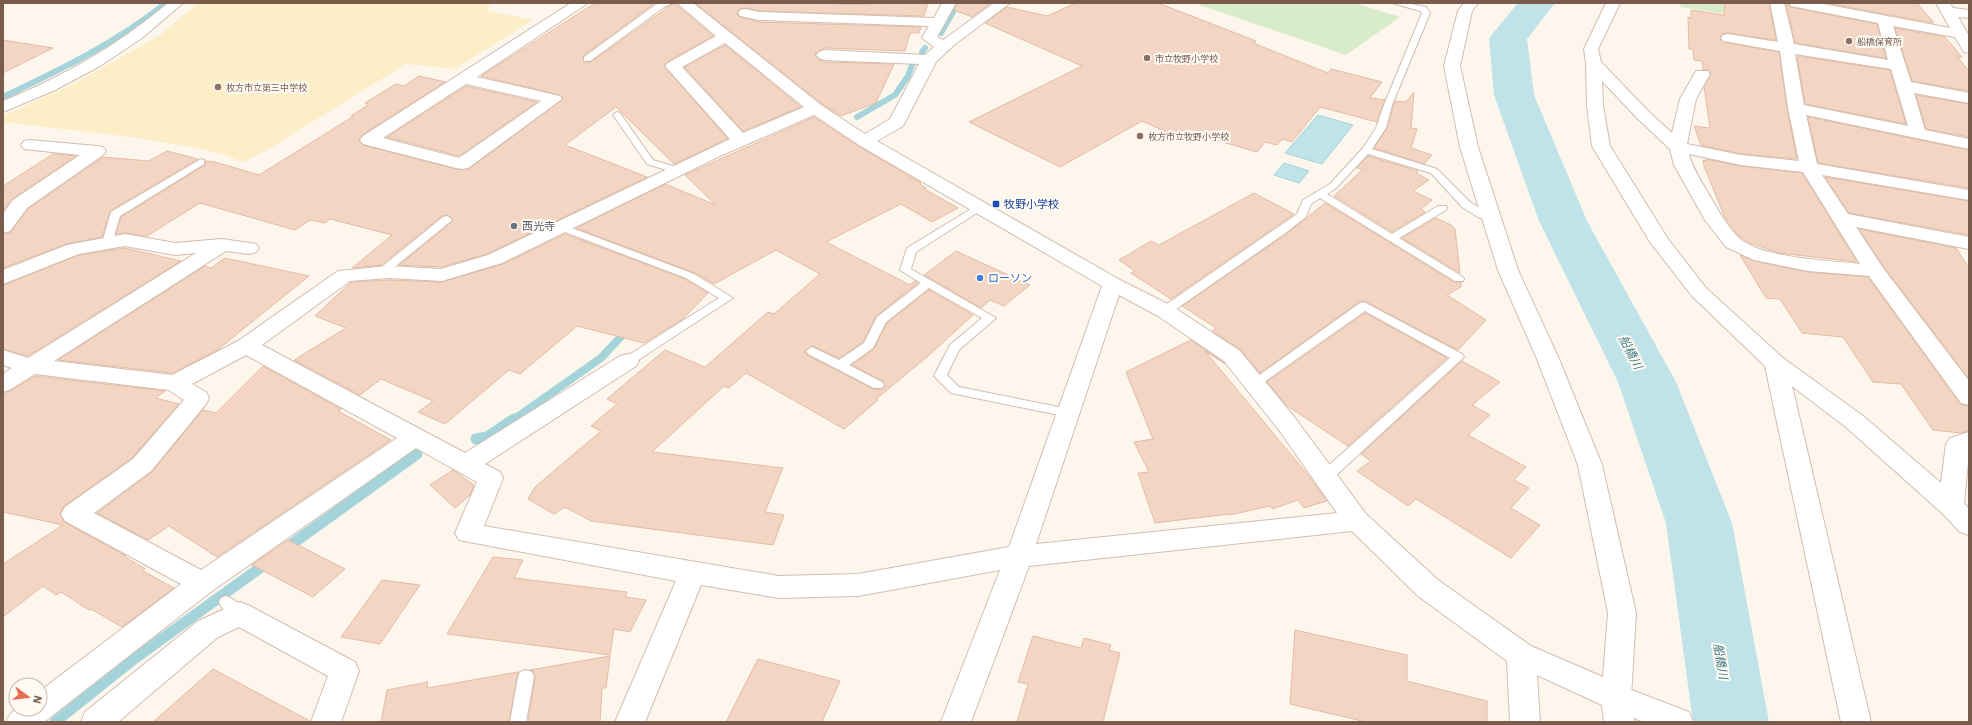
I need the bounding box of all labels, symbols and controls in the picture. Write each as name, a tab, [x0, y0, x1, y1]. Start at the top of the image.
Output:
marker: 船橋保育所	[1844, 36, 1854, 46]
place label: 船橋保育所	[1857, 36, 1902, 47]
marker: 市立牧野小学校	[1142, 53, 1152, 63]
place label: 市立牧野小学校	[1155, 53, 1218, 64]
marker: 枚方市立第三中学校	[213, 82, 223, 92]
place label: 枚方市立第三中学校	[226, 82, 307, 93]
marker: 枚方市立牧野小学校	[1135, 131, 1145, 141]
place label: 枚方市立牧野小学校	[1148, 131, 1229, 142]
place label: 牧野小学校	[1004, 197, 1059, 211]
marker: 牧野小学校	[991, 199, 1001, 209]
place label: 西光寺	[522, 219, 555, 233]
marker: 西光寺	[509, 221, 519, 231]
place label: ローソン	[988, 271, 1032, 285]
marker: ローソン	[975, 273, 985, 283]
water label: 船橋川	[1616, 333, 1647, 373]
water label: 船橋川	[1711, 642, 1732, 682]
north arrow	[8, 677, 48, 717]
text: N	[30, 694, 45, 705]

